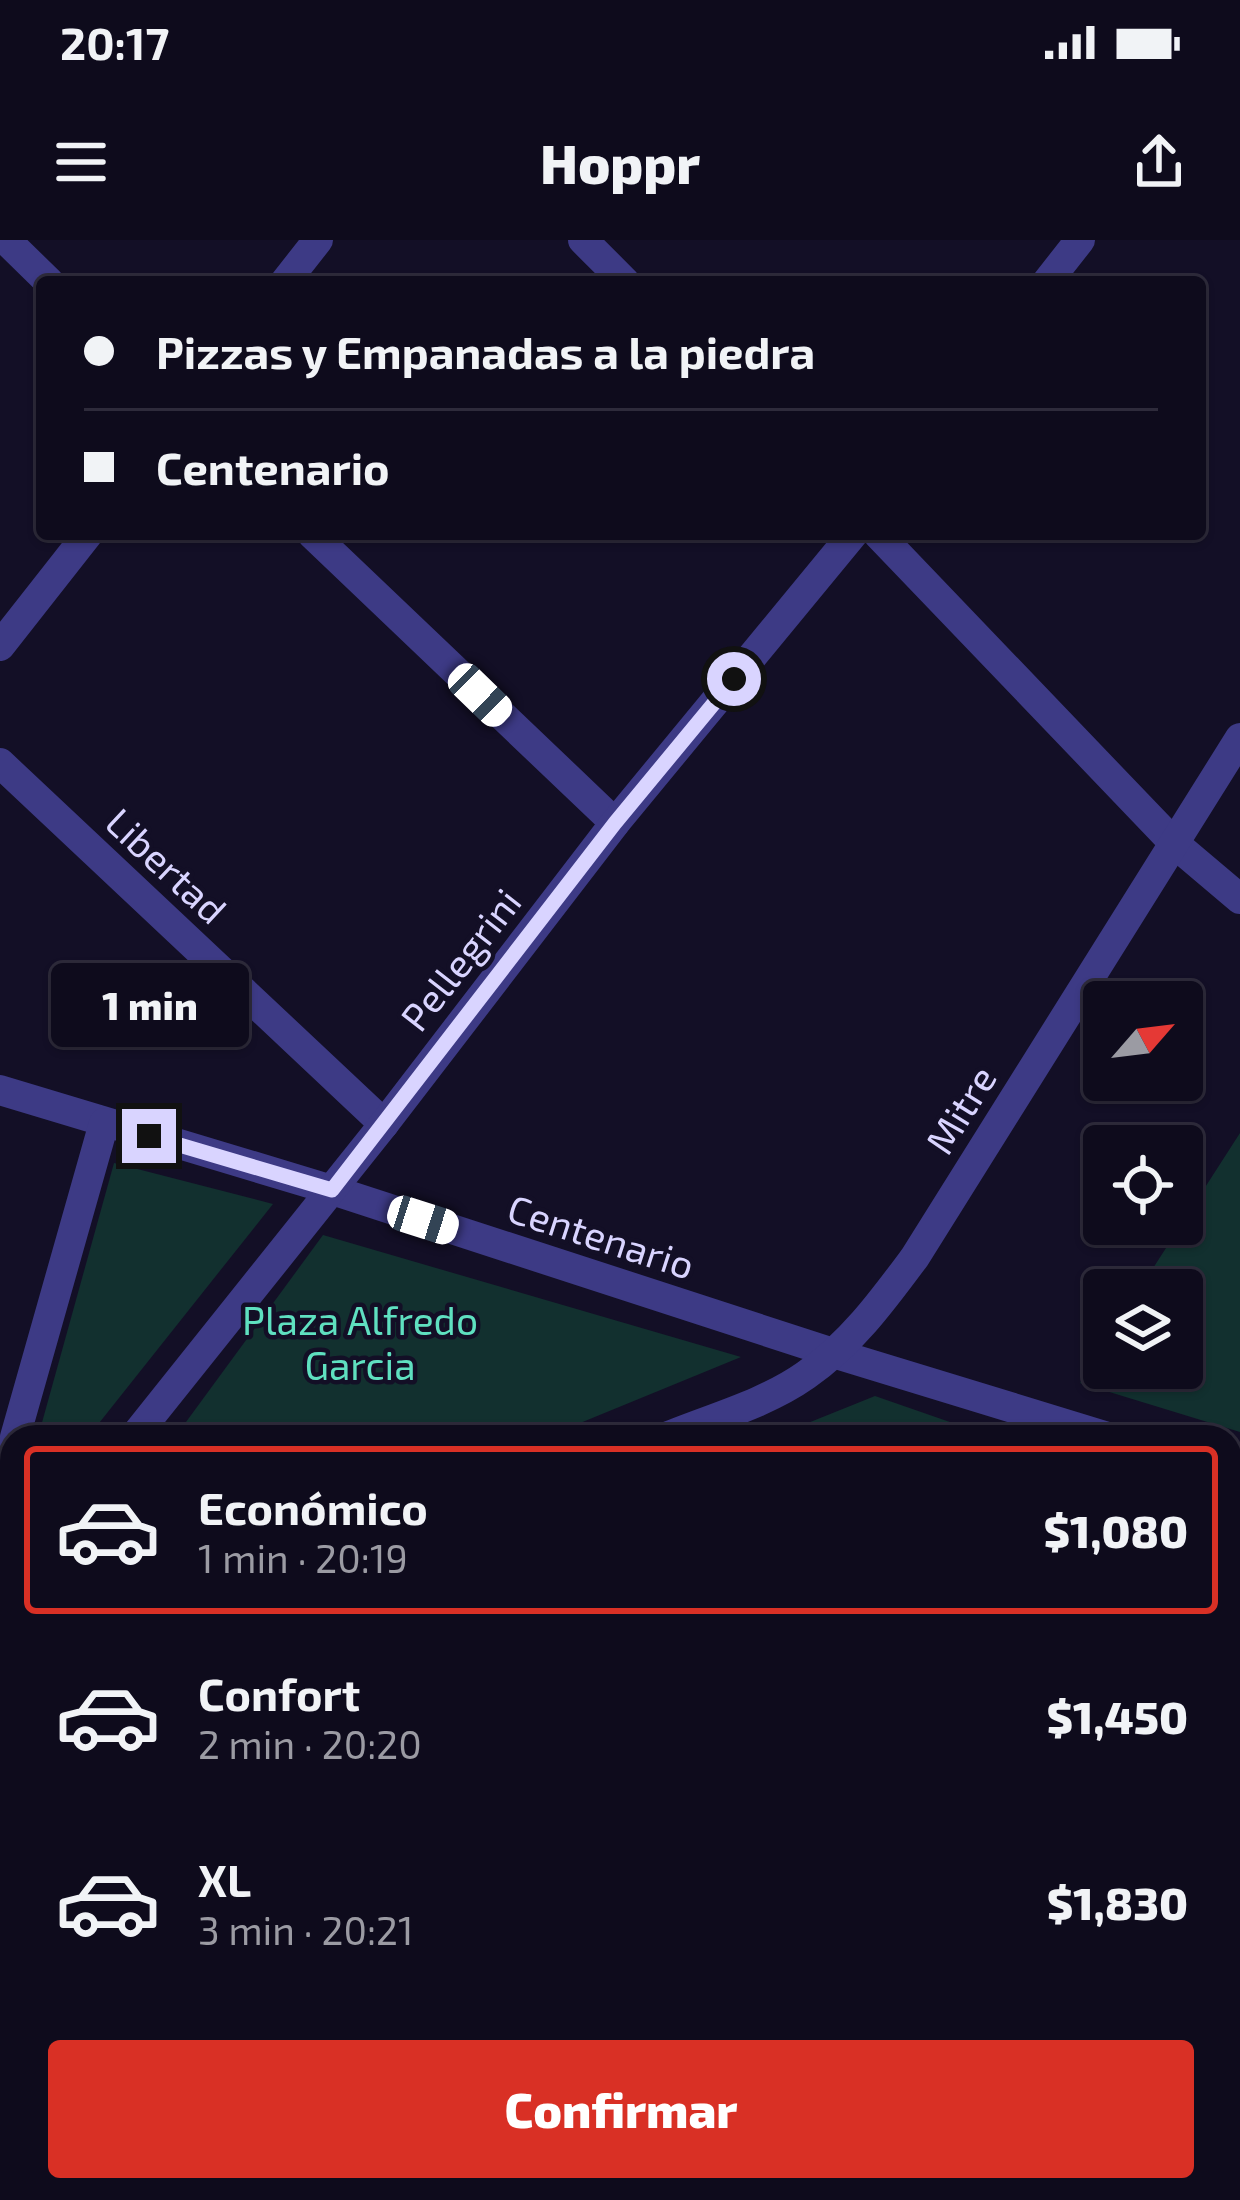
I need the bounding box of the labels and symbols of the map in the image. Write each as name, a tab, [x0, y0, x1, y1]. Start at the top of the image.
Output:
route start	[707, 652, 761, 706]
car	[442, 657, 518, 733]
street label: Libertad	[97, 798, 237, 932]
street label: Pellegrini	[390, 879, 530, 1039]
callout: 1 min	[50, 962, 248, 1046]
north arrow	[1083, 981, 1203, 1101]
street label: Mitre	[915, 1057, 1005, 1162]
route end	[122, 1109, 176, 1163]
street label: Centenario	[502, 1183, 701, 1288]
car	[383, 1192, 463, 1248]
park label: Plaza Alfredo Garcia	[242, 1296, 478, 1388]

